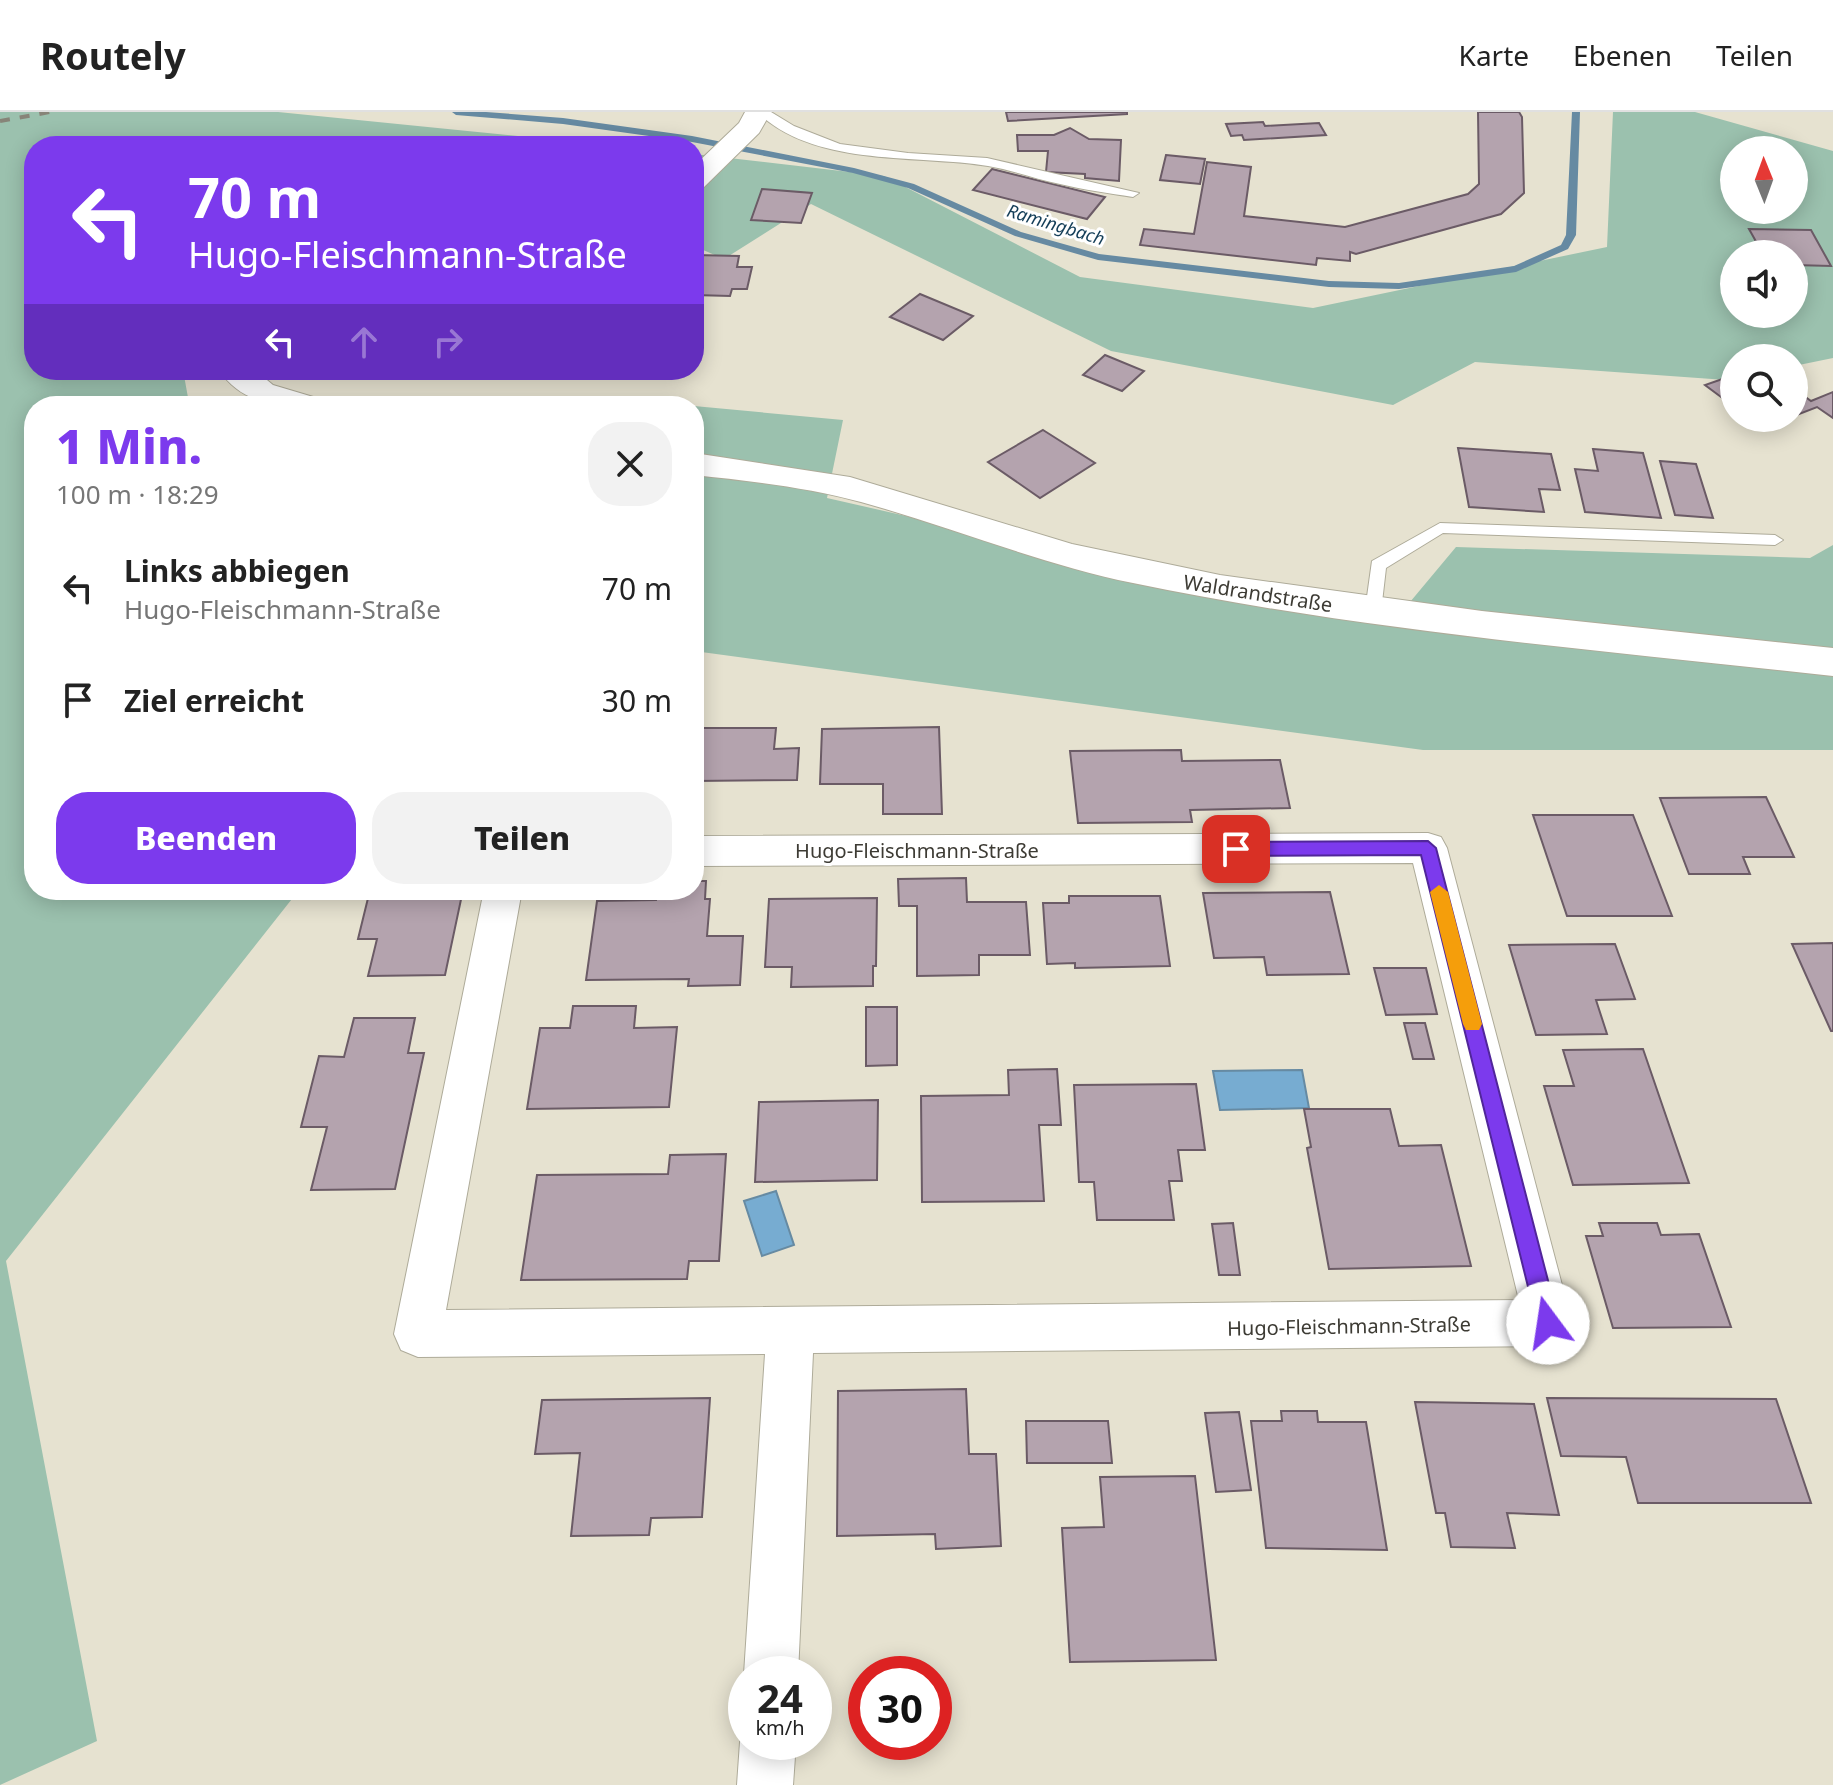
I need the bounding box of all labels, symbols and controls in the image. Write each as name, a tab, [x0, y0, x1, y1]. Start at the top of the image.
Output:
text: Routely	[40, 29, 186, 81]
text: Karte	[1459, 36, 1529, 74]
text: Ebenen	[1573, 36, 1672, 74]
text: Teilen	[1716, 36, 1793, 74]
north arrow	[1720, 136, 1808, 224]
map controls	[1720, 136, 1808, 432]
text: 70 m	[188, 158, 321, 234]
icon: left	[56, 168, 160, 272]
water label: Ramingbach	[1004, 198, 1108, 250]
text: Hugo-Fleischmann-Straße	[188, 230, 627, 279]
button: sound	[1720, 240, 1808, 328]
icon: left	[258, 320, 302, 364]
icon: ahead	[342, 320, 386, 364]
icon: right	[426, 320, 470, 364]
button: search	[1720, 344, 1808, 432]
text: 1 Min.	[56, 413, 202, 478]
button: close	[588, 422, 672, 506]
text: 100 m · 18:29	[56, 476, 219, 512]
text: Links abbiegen	[124, 550, 350, 591]
icon: left	[56, 566, 100, 610]
text: 70 m	[602, 568, 672, 609]
street label: Waldrandstraße	[1182, 568, 1334, 618]
text: Hugo-Fleischmann-Straße	[124, 591, 441, 627]
icon: arrive	[56, 678, 100, 722]
text: Ziel erreicht	[124, 680, 304, 721]
text: 30 m	[602, 680, 672, 721]
button: Beenden	[56, 792, 356, 884]
button: Teilen	[372, 792, 672, 884]
pin	[1202, 815, 1270, 883]
icon: arrive	[1214, 827, 1258, 871]
street label: Hugo-Fleischmann-Straße	[795, 837, 1039, 864]
position arrow	[1506, 1281, 1590, 1365]
street label: Hugo-Fleischmann-Straße	[1227, 1310, 1471, 1342]
speed limit sign: 30	[848, 1656, 952, 1760]
text: 24	[757, 1670, 803, 1725]
text: km/h	[755, 1714, 805, 1741]

